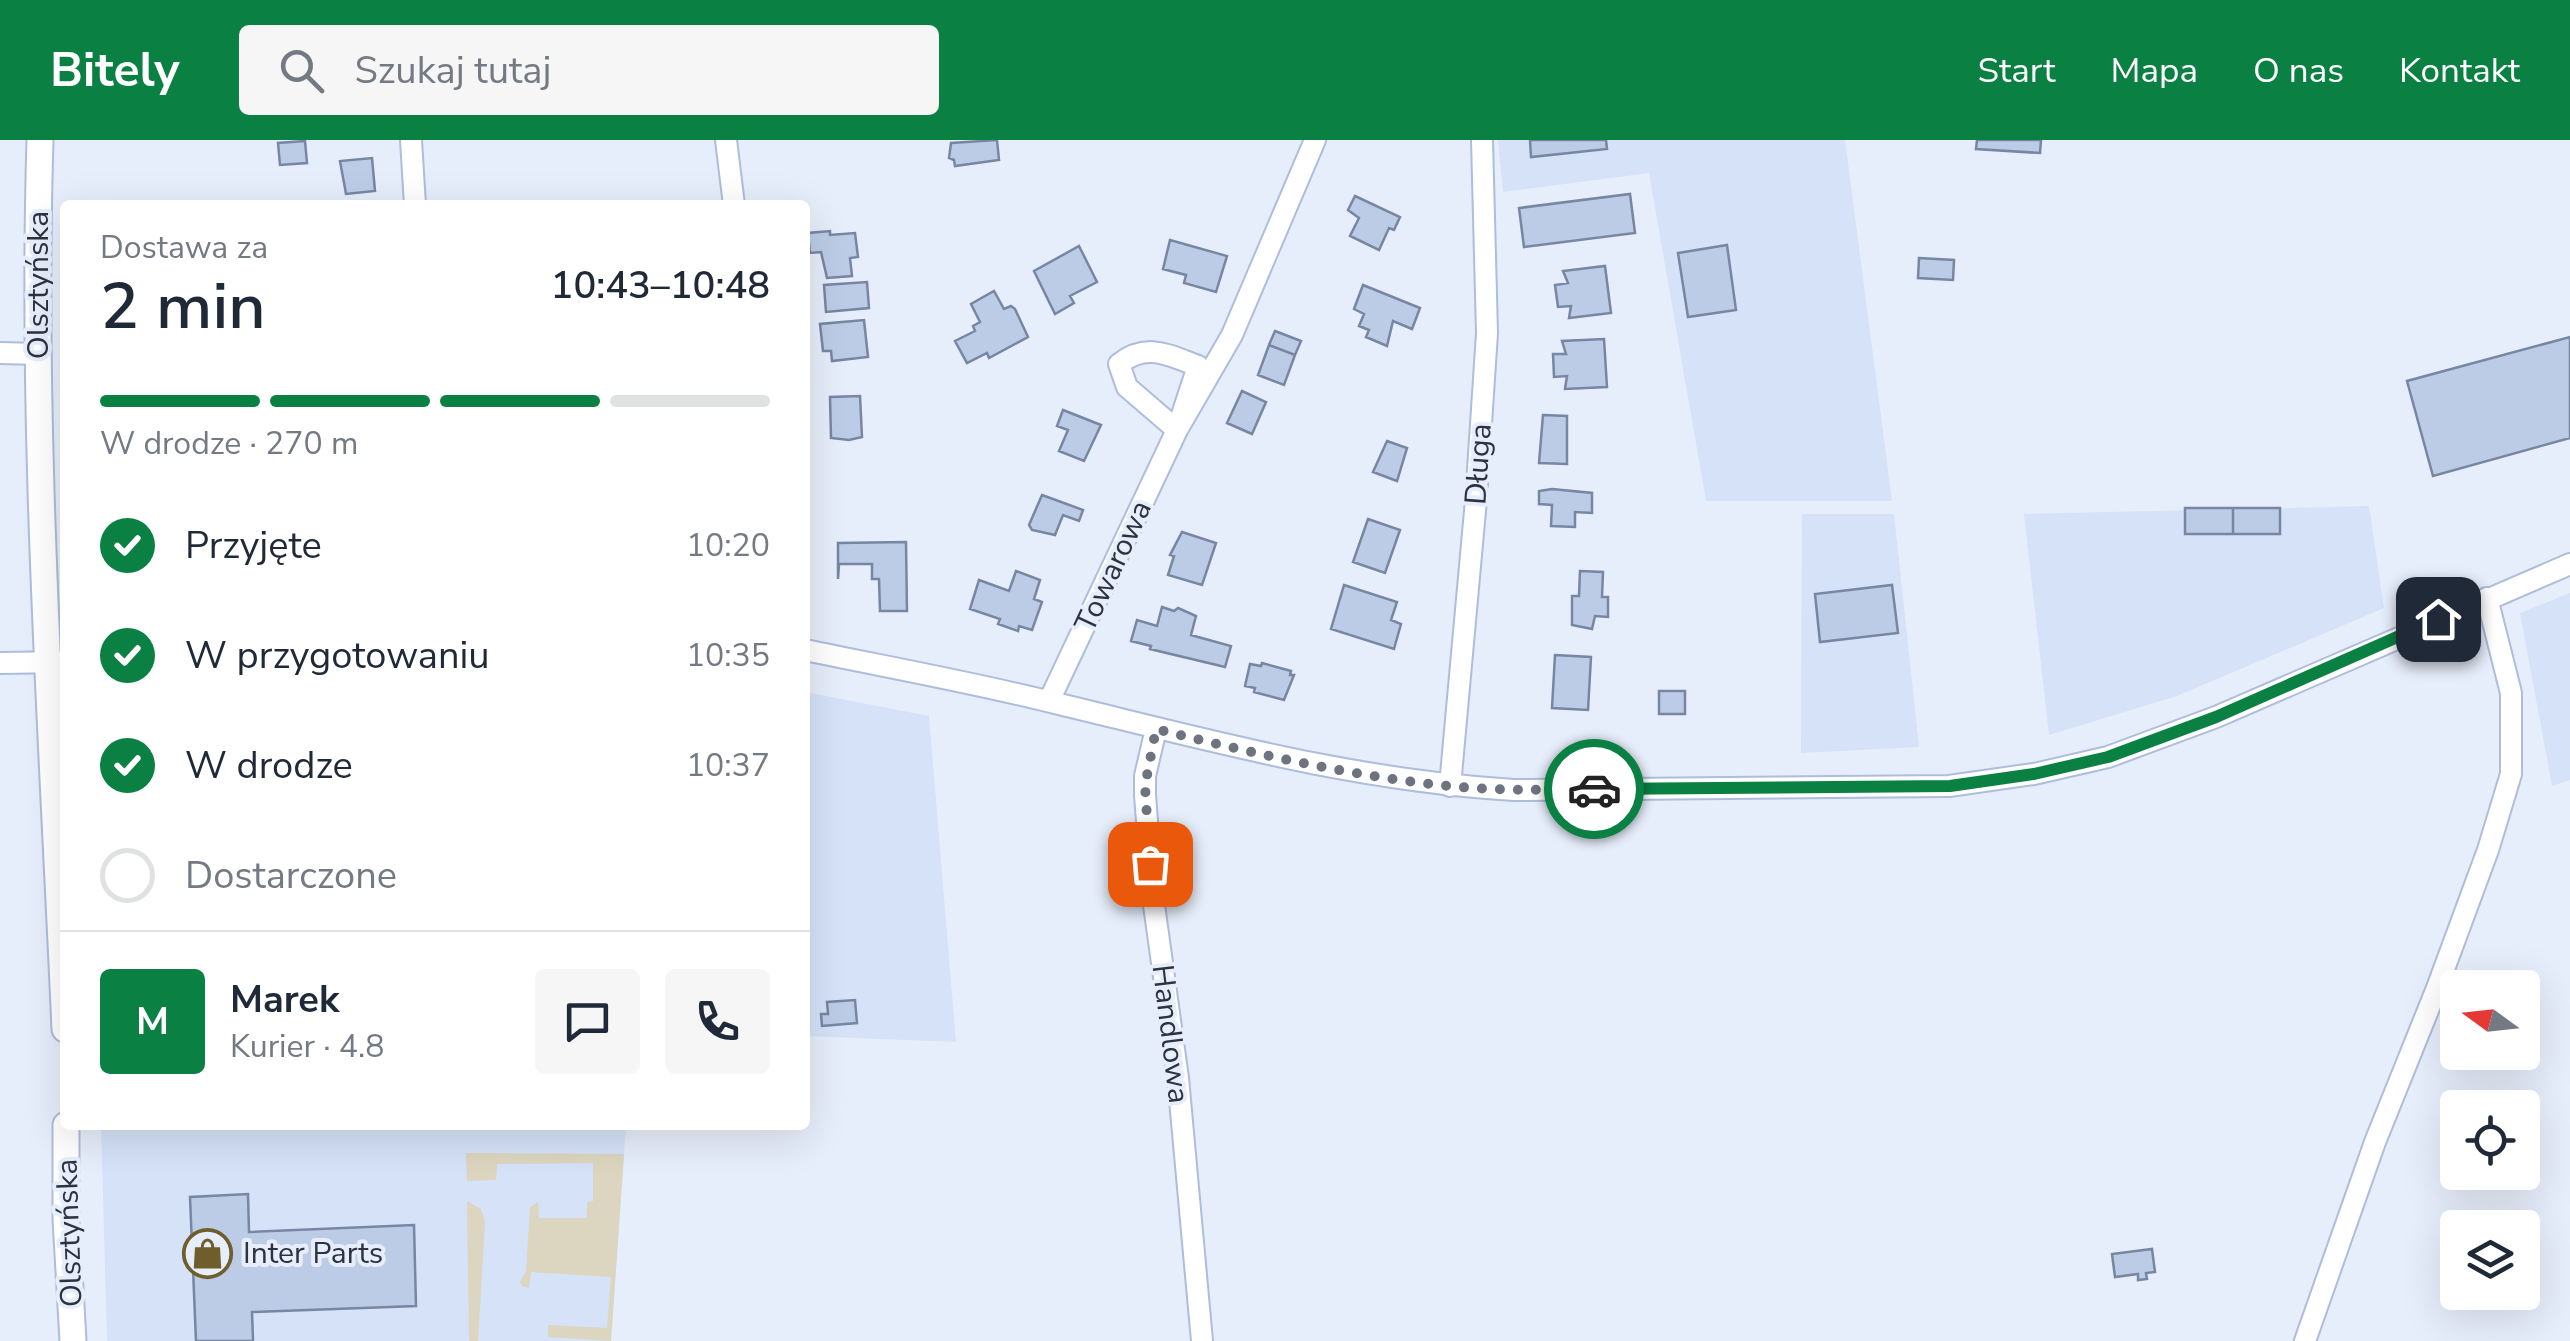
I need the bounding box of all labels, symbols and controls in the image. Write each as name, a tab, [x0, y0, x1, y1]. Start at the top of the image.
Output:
search box	[239, 25, 939, 115]
text: Bitely	[50, 37, 179, 103]
icon: search	[274, 43, 329, 98]
text: Szukaj tutaj	[354, 45, 551, 96]
text: Start	[1978, 47, 2056, 94]
text: Mapa	[2111, 47, 2198, 94]
text: O nas	[2253, 47, 2344, 94]
text: Kontakt	[2399, 47, 2520, 94]
street label: Olsztyńska	[18, 211, 59, 359]
text: Dostawa za	[100, 226, 268, 269]
text: 10:43–10:48	[551, 260, 770, 311]
text: 2 min	[100, 262, 266, 351]
text: W drodze · 270 m	[100, 422, 358, 465]
street label: Długa	[1455, 422, 1502, 506]
street label: Towarowa	[1065, 494, 1162, 639]
icon: check	[100, 518, 155, 573]
text: Przyjęte	[185, 520, 322, 571]
text: 10:20	[686, 524, 770, 567]
pin	[2396, 577, 2481, 662]
icon: home	[2411, 592, 2466, 647]
icon: check	[100, 628, 155, 683]
text: W przygotowaniu	[185, 630, 490, 681]
text: 10:35	[686, 634, 770, 677]
icon: check	[100, 738, 155, 793]
courier	[1544, 739, 1644, 839]
text: W drodze	[185, 740, 353, 791]
text: 10:37	[686, 744, 770, 787]
icon: car	[1567, 762, 1622, 817]
pin	[1108, 822, 1193, 907]
icon: bag	[1123, 837, 1178, 892]
text: Dostarczone	[185, 850, 397, 901]
street label: Handlowa	[1142, 962, 1199, 1106]
button: chat	[535, 969, 640, 1074]
button: phone	[665, 969, 770, 1074]
north arrow	[2440, 970, 2540, 1070]
map controls	[2440, 970, 2540, 1310]
text: Marek	[230, 974, 339, 1025]
text: M	[136, 996, 169, 1047]
text: Kurier · 4.8	[230, 1025, 384, 1068]
button: locate	[2440, 1090, 2540, 1190]
street label: Olsztyńska	[46, 1158, 93, 1308]
button: layers	[2440, 1210, 2540, 1310]
shop icon: Inter Parts	[182, 1227, 234, 1279]
place label: Inter Parts	[243, 1233, 383, 1274]

